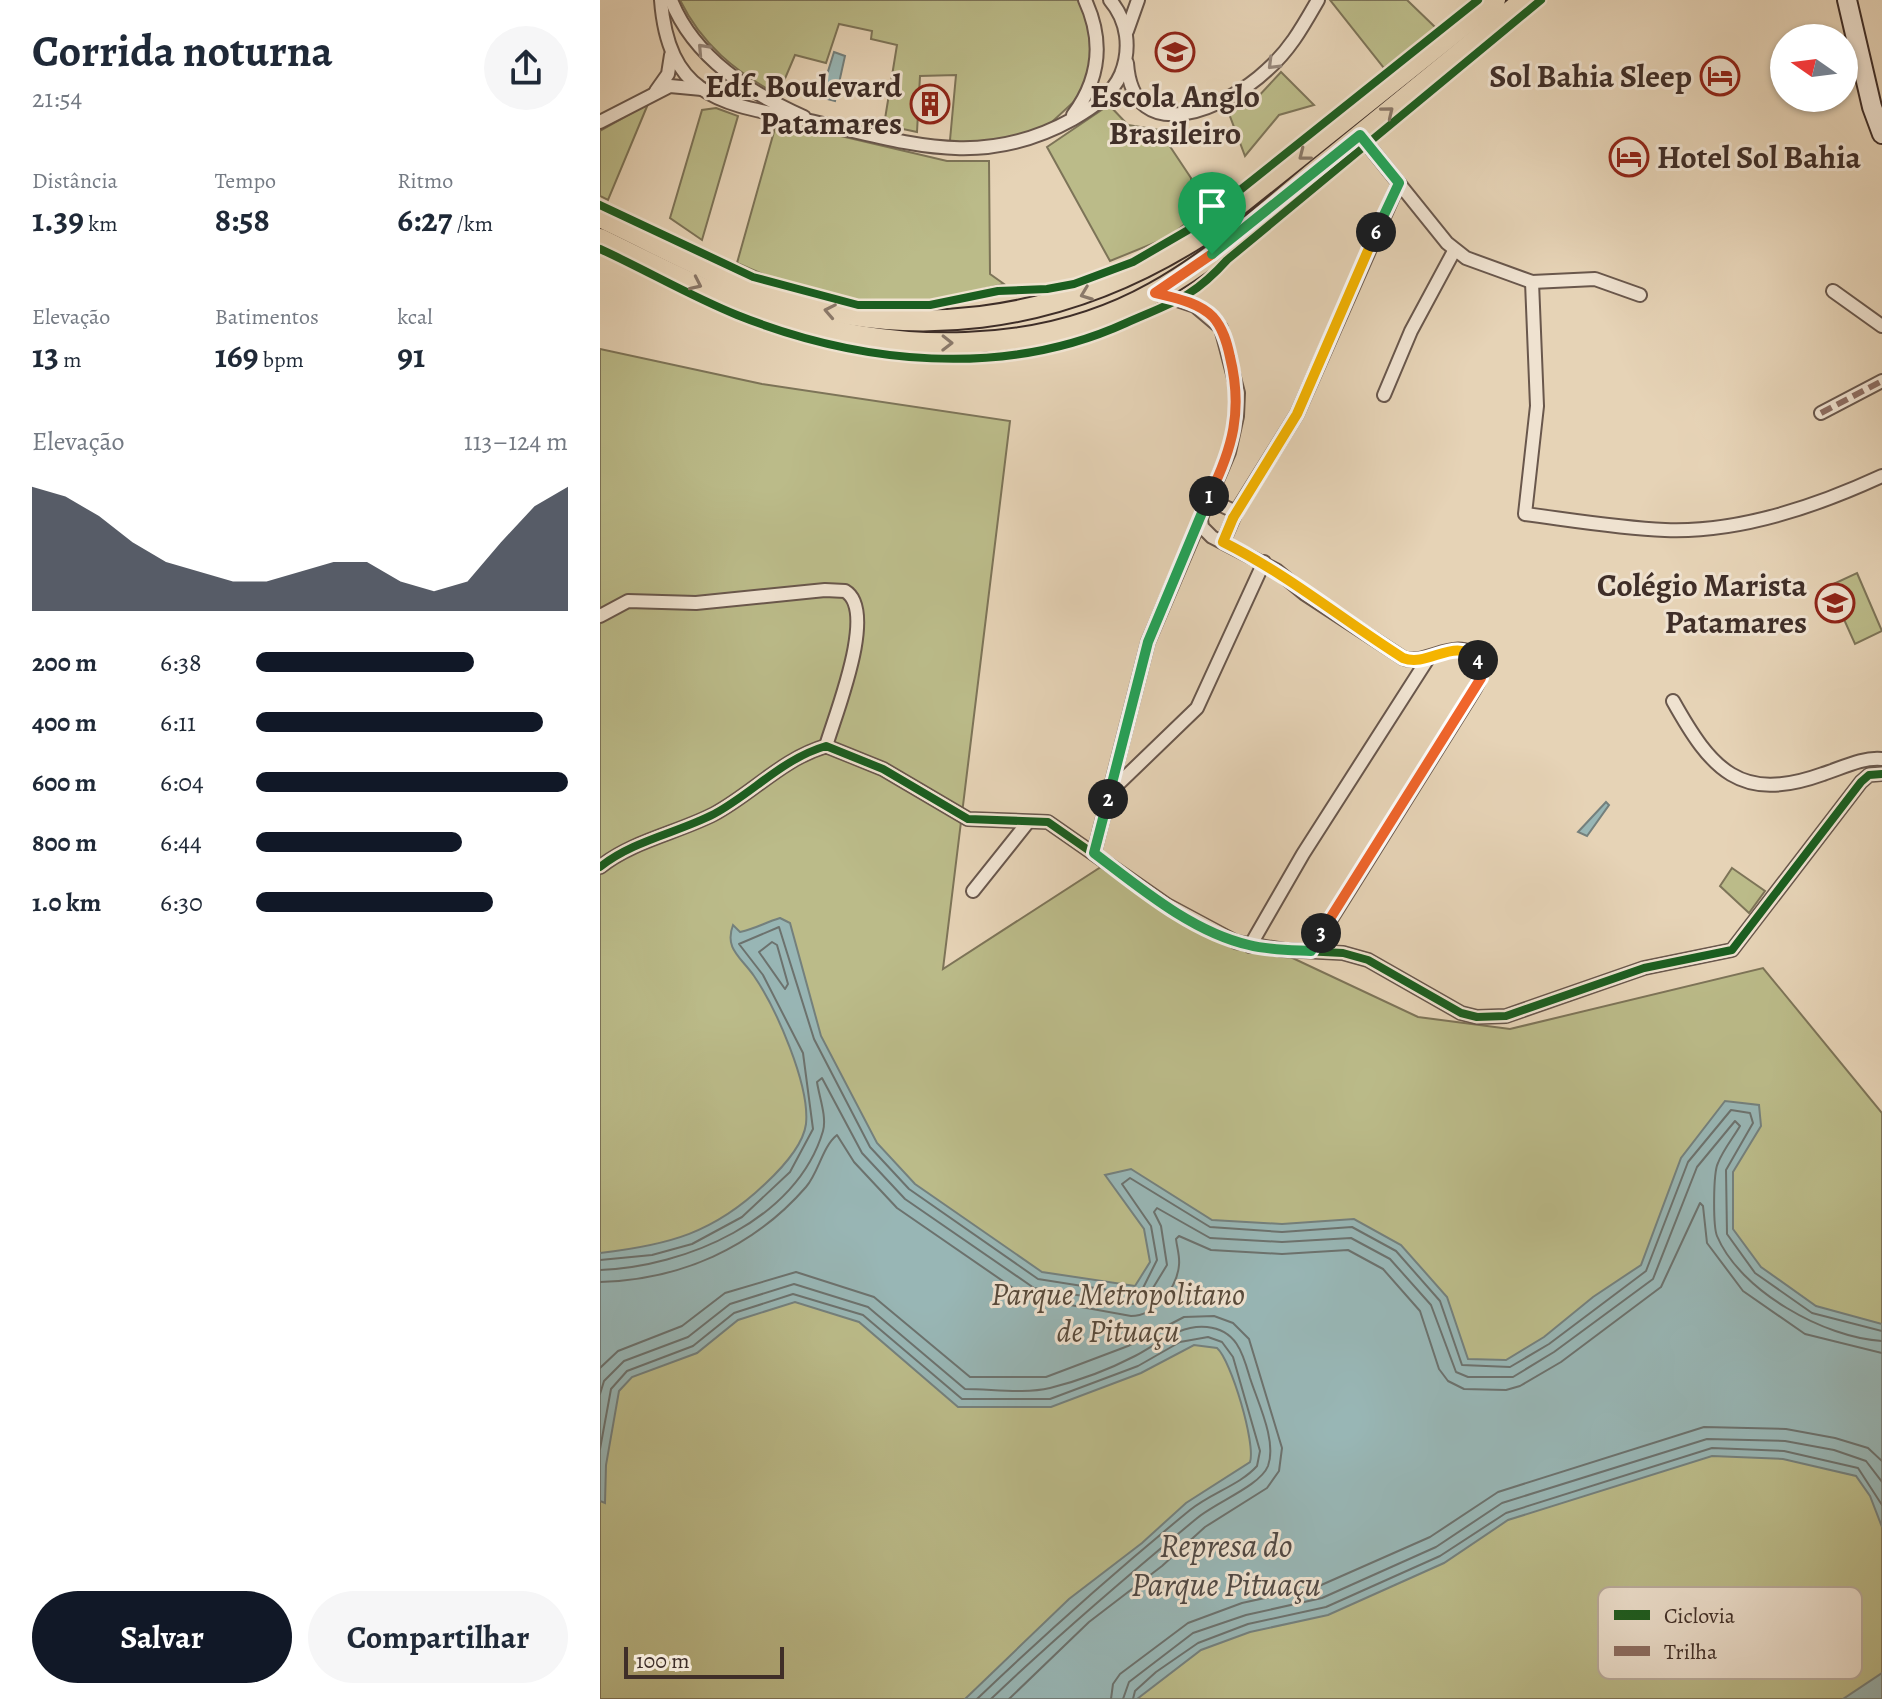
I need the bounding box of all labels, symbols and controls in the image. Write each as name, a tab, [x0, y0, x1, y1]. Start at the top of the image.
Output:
text: Corrida noturna	[32, 21, 333, 81]
north arrow	[1770, 24, 1858, 112]
map controls	[1770, 24, 1858, 112]
button: share	[484, 26, 568, 110]
school or university icon: Escola Anglo Brasileiro	[1154, 31, 1196, 73]
one-way arrow	[698, 44, 713, 58]
one-way arrow	[1268, 54, 1283, 69]
place label: Sol Bahia Sleep	[1489, 54, 1692, 98]
hotel icon: Sol Bahia Sleep	[1699, 55, 1741, 97]
place label: Edf. Boulevard Patamares	[705, 64, 903, 145]
place label: Escola Anglo Brasileiro	[1090, 74, 1260, 155]
text: 21:54	[32, 81, 82, 116]
building icon: Edf. Boulevard Patamares	[909, 83, 951, 125]
one-way arrow	[1379, 107, 1393, 122]
place label: Hotel Sol Bahia	[1657, 135, 1862, 179]
hotel icon: Hotel Sol Bahia	[1608, 136, 1650, 178]
one-way arrow	[1298, 145, 1313, 159]
text: Distância	[32, 166, 118, 196]
text: Tempo	[215, 166, 276, 196]
text: Ritmo	[397, 166, 453, 196]
pin	[1178, 172, 1246, 254]
icon: arrive	[1190, 184, 1234, 228]
text: 1.39	[32, 196, 84, 243]
text: 8:58	[215, 196, 270, 243]
text: 6:27	[397, 196, 452, 243]
text: km	[84, 209, 118, 239]
text: /km	[452, 209, 493, 239]
pin: 6	[1356, 212, 1396, 252]
text: 6	[1371, 217, 1381, 247]
one-way arrow	[687, 274, 702, 290]
one-way arrow	[1080, 284, 1094, 301]
text: Elevação	[32, 302, 110, 332]
text: Batimentos	[215, 302, 319, 332]
text: kcal	[397, 302, 433, 332]
one-way arrow	[823, 303, 837, 320]
text: 13	[32, 332, 59, 379]
text: 169	[215, 332, 258, 379]
text: 91	[397, 332, 425, 379]
one-way arrow	[941, 334, 954, 352]
text: m	[59, 345, 81, 375]
text: bpm	[258, 345, 304, 375]
text: Elevação	[32, 424, 124, 459]
text: 113–124 m	[464, 424, 568, 459]
pin: 1	[1189, 476, 1229, 516]
text: 1	[1205, 481, 1213, 511]
place label: Colégio Marista Patamares	[1597, 563, 1808, 644]
school or university icon: Colégio Marista Patamares	[1814, 582, 1856, 624]
pin: 4	[1458, 640, 1498, 680]
text: 200 m	[32, 645, 97, 680]
text: 6:38	[160, 645, 202, 680]
text: 4	[1473, 645, 1483, 675]
text: 400 m	[32, 705, 97, 740]
text: 6:11	[160, 705, 196, 740]
text: 600 m	[32, 765, 97, 800]
text: 6:04	[160, 765, 204, 800]
pin: 2	[1088, 779, 1128, 819]
text: 2	[1103, 784, 1113, 814]
text: 800 m	[32, 825, 97, 860]
text: 6:44	[160, 825, 202, 860]
text: 1.0 km	[32, 885, 101, 920]
text: 6:30	[160, 885, 203, 920]
pin: 3	[1301, 913, 1341, 953]
text: 3	[1316, 918, 1326, 948]
park label: Parque Metropolitano de Pituaçu	[991, 1272, 1245, 1353]
water label: Represa do Parque Pituaçu	[1131, 1522, 1321, 1608]
legend	[1598, 1587, 1862, 1679]
button: Salvar	[32, 1591, 292, 1683]
button: Compartilhar	[308, 1591, 568, 1683]
text: Ciclovia	[1664, 1601, 1736, 1631]
text: Trilha	[1664, 1637, 1718, 1667]
scale bar	[624, 1643, 784, 1679]
text: 100 m	[636, 1646, 690, 1676]

